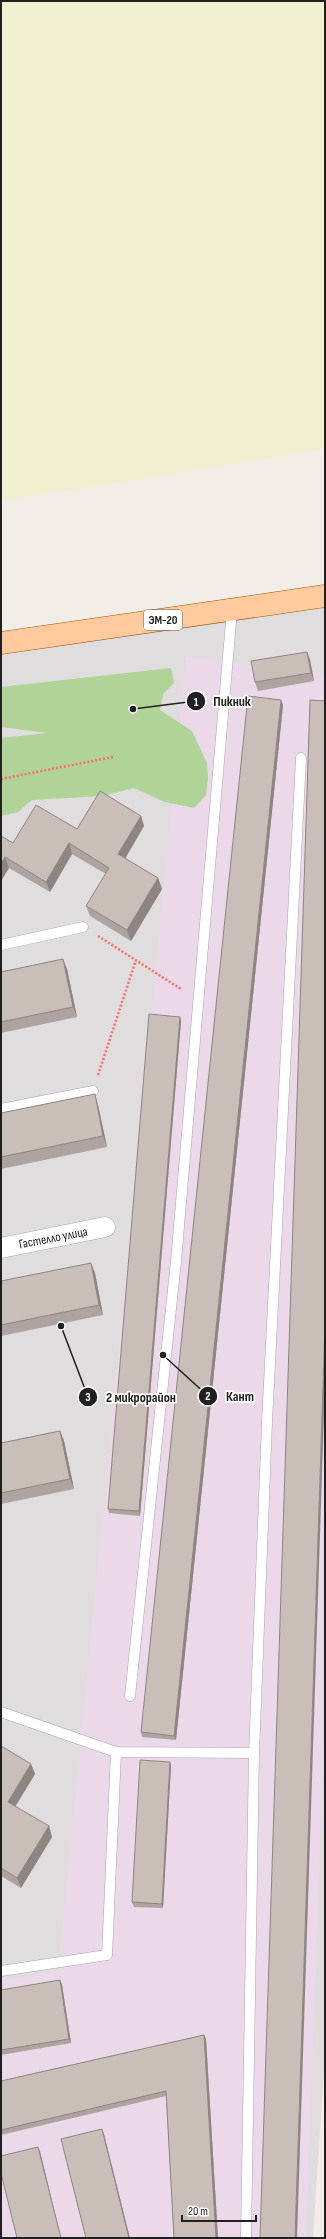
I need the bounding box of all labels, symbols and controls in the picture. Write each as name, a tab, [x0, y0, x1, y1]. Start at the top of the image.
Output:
road number: ЭМ-20	[144, 610, 182, 630]
callout: Пикник	[186, 688, 259, 714]
text: Пикник	[213, 693, 251, 710]
text: 1	[194, 695, 199, 710]
street label: Гастелло улица	[17, 1223, 89, 1252]
callout: Кант	[198, 1383, 262, 1409]
callout: 2 микрорайон	[78, 1384, 184, 1410]
text: Кант	[226, 1388, 254, 1405]
text: 2 микрорайон	[106, 1389, 176, 1406]
text: 2	[205, 1389, 211, 1404]
text: 3	[85, 1390, 91, 1405]
scale bar	[182, 2197, 256, 2223]
text: 20 m	[188, 2204, 208, 2219]

